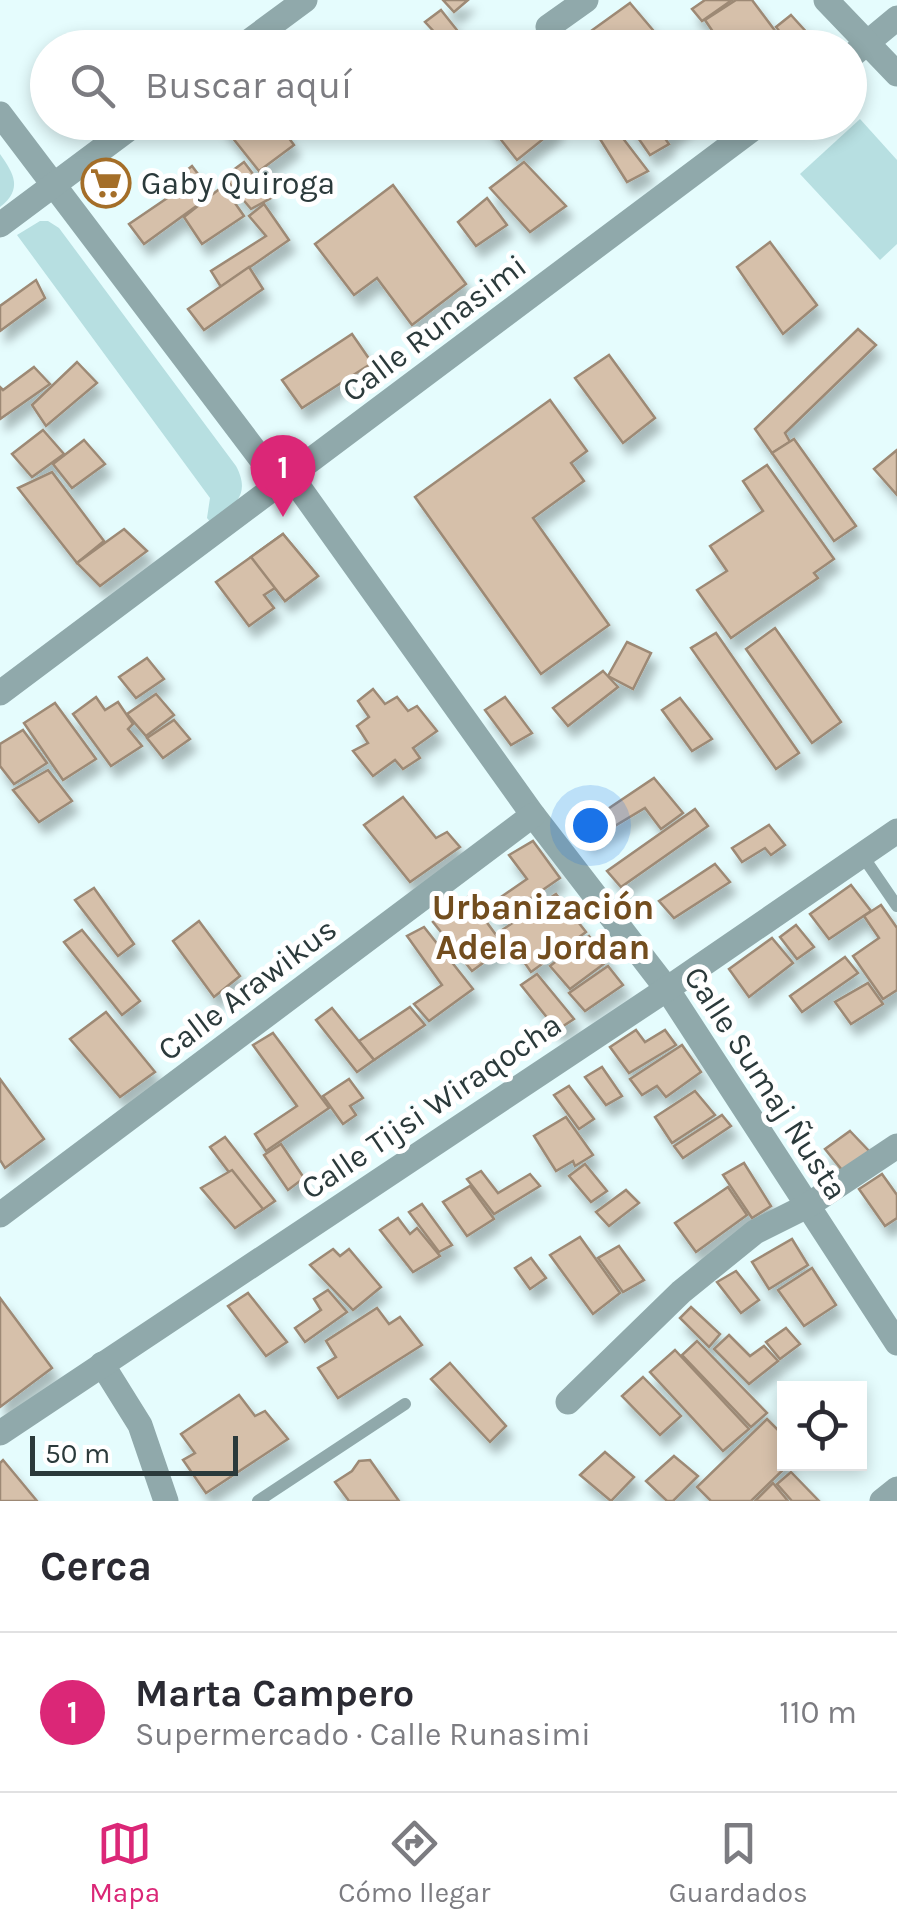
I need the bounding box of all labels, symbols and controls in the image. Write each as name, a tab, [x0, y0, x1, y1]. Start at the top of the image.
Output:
search box	[30, 30, 867, 140]
icon: search	[65, 58, 120, 113]
text: Buscar aquí	[145, 63, 352, 108]
supermarket icon: Gaby Quiroga	[80, 157, 132, 209]
place label: Gaby Quiroga	[141, 165, 335, 202]
street label: Calle Runasimi	[335, 247, 534, 410]
pin: 1	[250, 434, 316, 517]
your location	[565, 800, 616, 851]
district label: Urbanización Adela Jordan	[432, 887, 654, 968]
street label: Calle Arawikus	[151, 910, 344, 1068]
street label: Calle Sumaj Ñusta	[676, 960, 855, 1207]
street label: Calle Tijsi Wiraqocha	[294, 1006, 568, 1207]
map controls	[777, 1381, 867, 1471]
button: locate	[777, 1381, 867, 1471]
scale bar	[30, 1431, 238, 1476]
text: 50 m	[45, 1437, 110, 1470]
text: Cerca	[40, 1541, 152, 1591]
text: Marta Campero	[135, 1671, 414, 1716]
text: 1	[67, 1694, 78, 1731]
text: 110 m	[779, 1694, 857, 1731]
text: Supermercado · Calle Runasimi	[135, 1716, 591, 1753]
tab: Mapa	[89, 1816, 160, 1909]
tab: Cómo llegar	[338, 1816, 490, 1909]
tab: Guardados	[669, 1816, 808, 1909]

